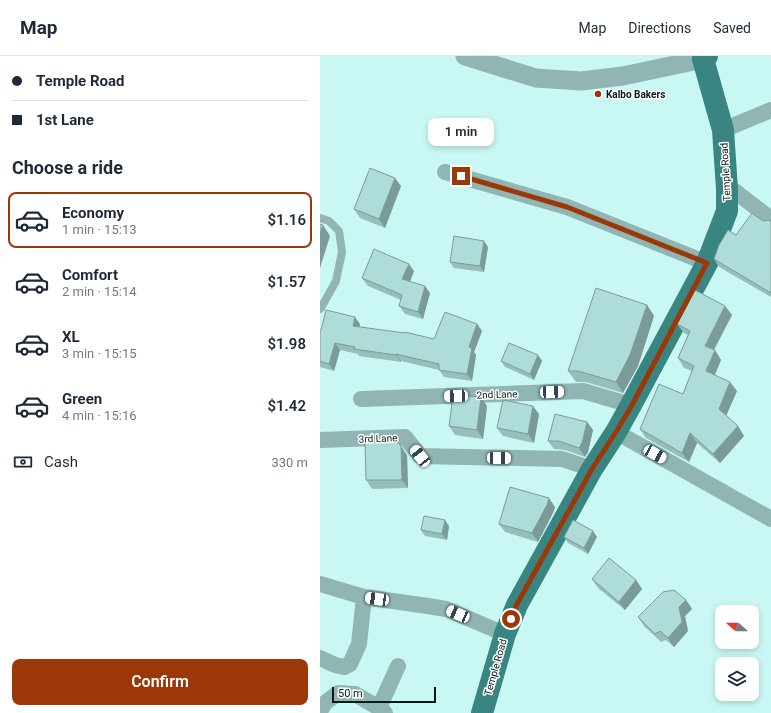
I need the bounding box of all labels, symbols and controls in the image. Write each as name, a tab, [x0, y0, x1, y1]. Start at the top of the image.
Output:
text: Map	[20, 16, 58, 39]
text: Map	[579, 20, 606, 36]
text: Directions	[628, 20, 691, 36]
text: Saved	[713, 20, 751, 36]
text: Temple Road	[36, 72, 125, 90]
marker: Kalbo Bakers	[593, 89, 603, 99]
place label: Kalbo Bakers	[606, 89, 665, 100]
text: 1st Lane	[36, 111, 94, 129]
callout: 1 min	[428, 118, 494, 146]
text: 1 min	[445, 124, 477, 139]
street label: Temple Road	[718, 143, 733, 201]
text: Choose a ride	[12, 157, 123, 178]
route end	[452, 167, 470, 185]
icon: car	[14, 202, 50, 238]
text: Economy	[62, 204, 124, 222]
text: $1.16	[267, 211, 306, 229]
text: 1 min · 15:13	[62, 222, 137, 237]
icon: car	[14, 264, 50, 300]
text: Comfort	[62, 266, 118, 284]
text: $1.57	[267, 273, 306, 291]
text: 2 min · 15:14	[62, 284, 137, 299]
icon: car	[14, 326, 50, 362]
text: XL	[62, 328, 80, 346]
text: $1.98	[267, 335, 306, 353]
text: 3 min · 15:15	[62, 346, 137, 361]
car	[540, 386, 564, 398]
icon: car	[14, 388, 50, 424]
street label: 2nd Lane	[476, 388, 518, 401]
text: Green	[62, 390, 102, 408]
car	[444, 390, 468, 402]
text: $1.42	[267, 397, 306, 415]
text: 4 min · 15:16	[62, 408, 137, 423]
street label: 3rd Lane	[358, 432, 398, 445]
car	[408, 443, 432, 469]
car	[642, 443, 668, 465]
icon: cash	[12, 451, 34, 473]
car	[487, 452, 511, 464]
text: Cash	[44, 453, 78, 471]
text: 330 m	[271, 455, 308, 470]
car	[364, 591, 390, 607]
car	[445, 604, 471, 624]
north arrow	[715, 605, 759, 649]
map controls	[715, 605, 759, 701]
route start	[502, 610, 520, 628]
street label: Temple Road	[482, 638, 509, 697]
button: layers	[715, 657, 759, 701]
button: Confirm	[12, 659, 308, 705]
scale bar	[332, 685, 436, 704]
text: 50 m	[338, 687, 363, 700]

